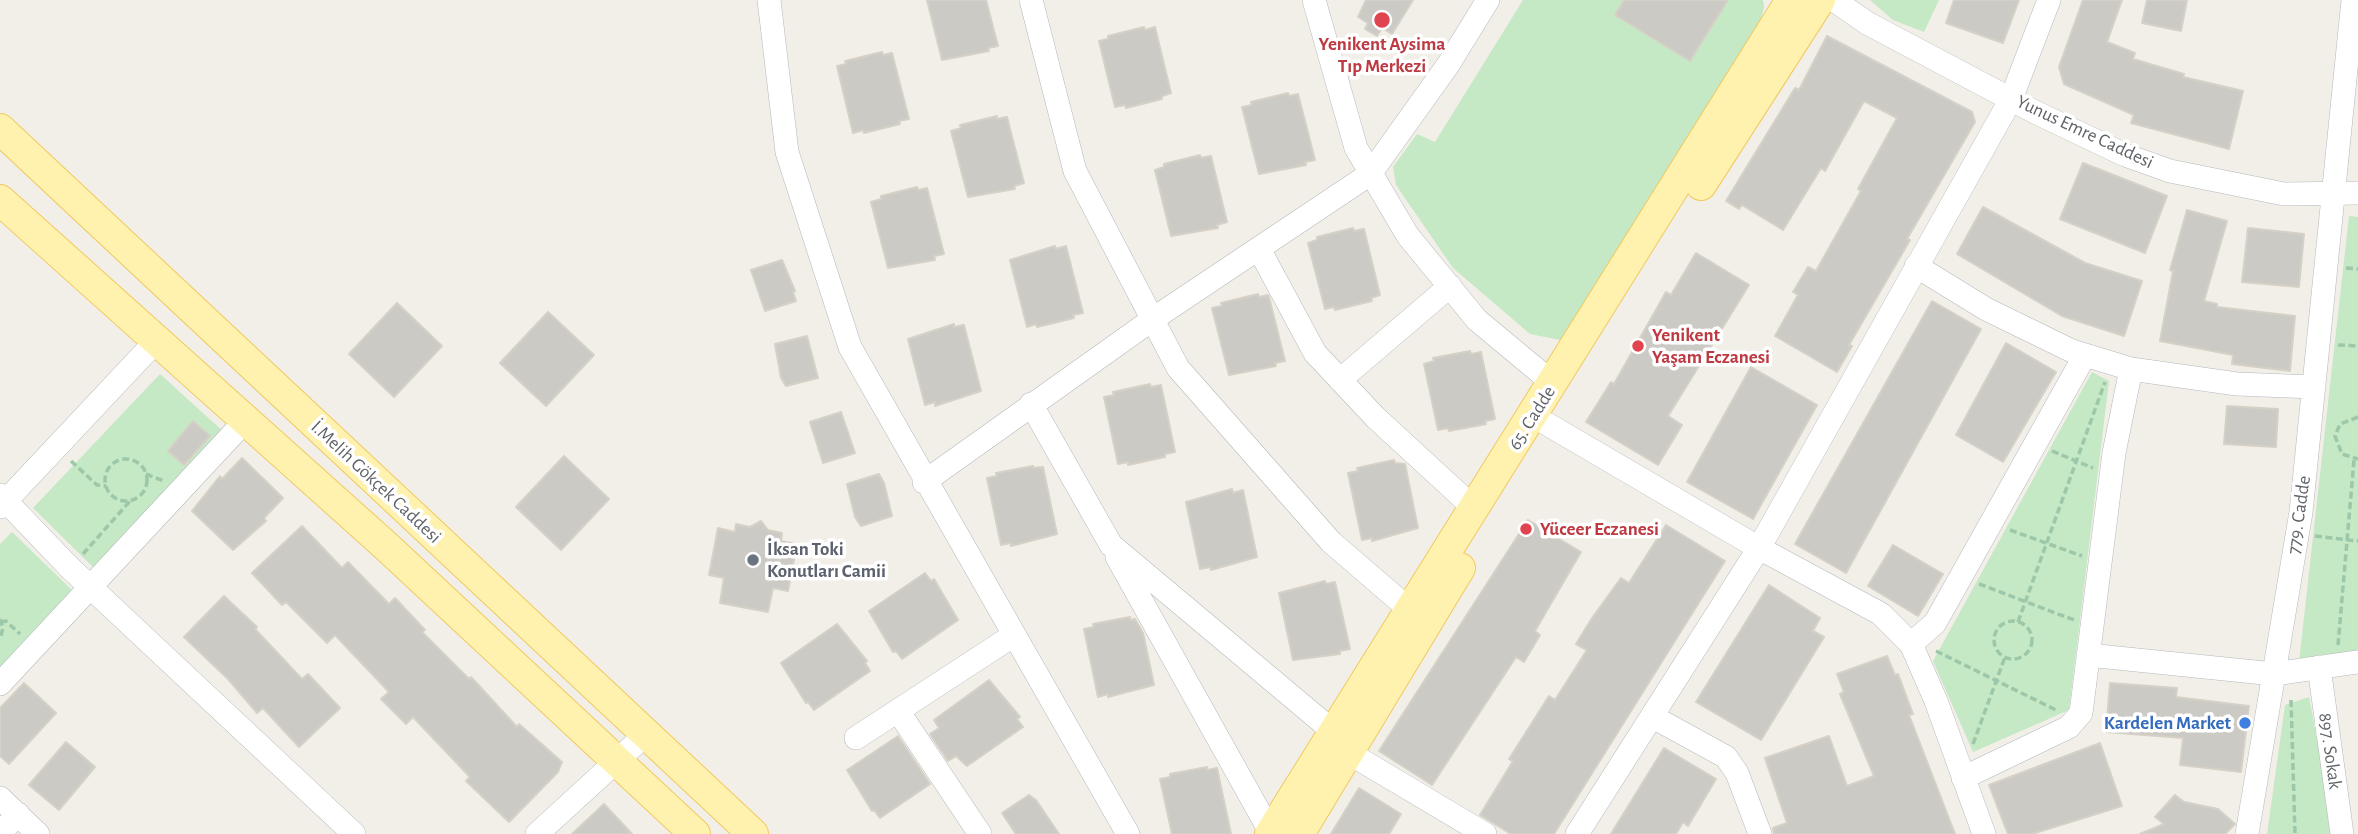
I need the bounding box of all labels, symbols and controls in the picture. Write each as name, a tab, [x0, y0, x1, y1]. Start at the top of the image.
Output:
marker: Yenikent Aysima Tıp Merkezi	[1372, 10, 1392, 30]
place label: Yenikent Aysima Tıp Merkezi	[1319, 33, 1445, 77]
street label: Yunus Emre Caddesi	[2013, 90, 2157, 174]
place label: Yenikent Yaşam Eczanesi	[1652, 324, 1770, 368]
marker: Yenikent Yaşam Eczanesi	[1630, 338, 1646, 354]
street label: 65. Cadde	[1503, 382, 1561, 454]
street label: İ.Melih Gökçek Caddesi	[306, 416, 446, 548]
street label: 779. Cadde	[2282, 474, 2316, 556]
place label: Yüceer Eczanesi	[1540, 518, 1659, 540]
marker: Yüceer Eczanesi	[1518, 521, 1534, 537]
place label: İksan Toki Konutları Camii	[767, 538, 886, 582]
marker: İksan Toki Konutları Camii	[745, 552, 761, 568]
street label: 897. Sokak	[2313, 711, 2347, 791]
place label: Kardelen Market	[2104, 712, 2231, 734]
marker: Kardelen Market	[2237, 715, 2253, 731]

